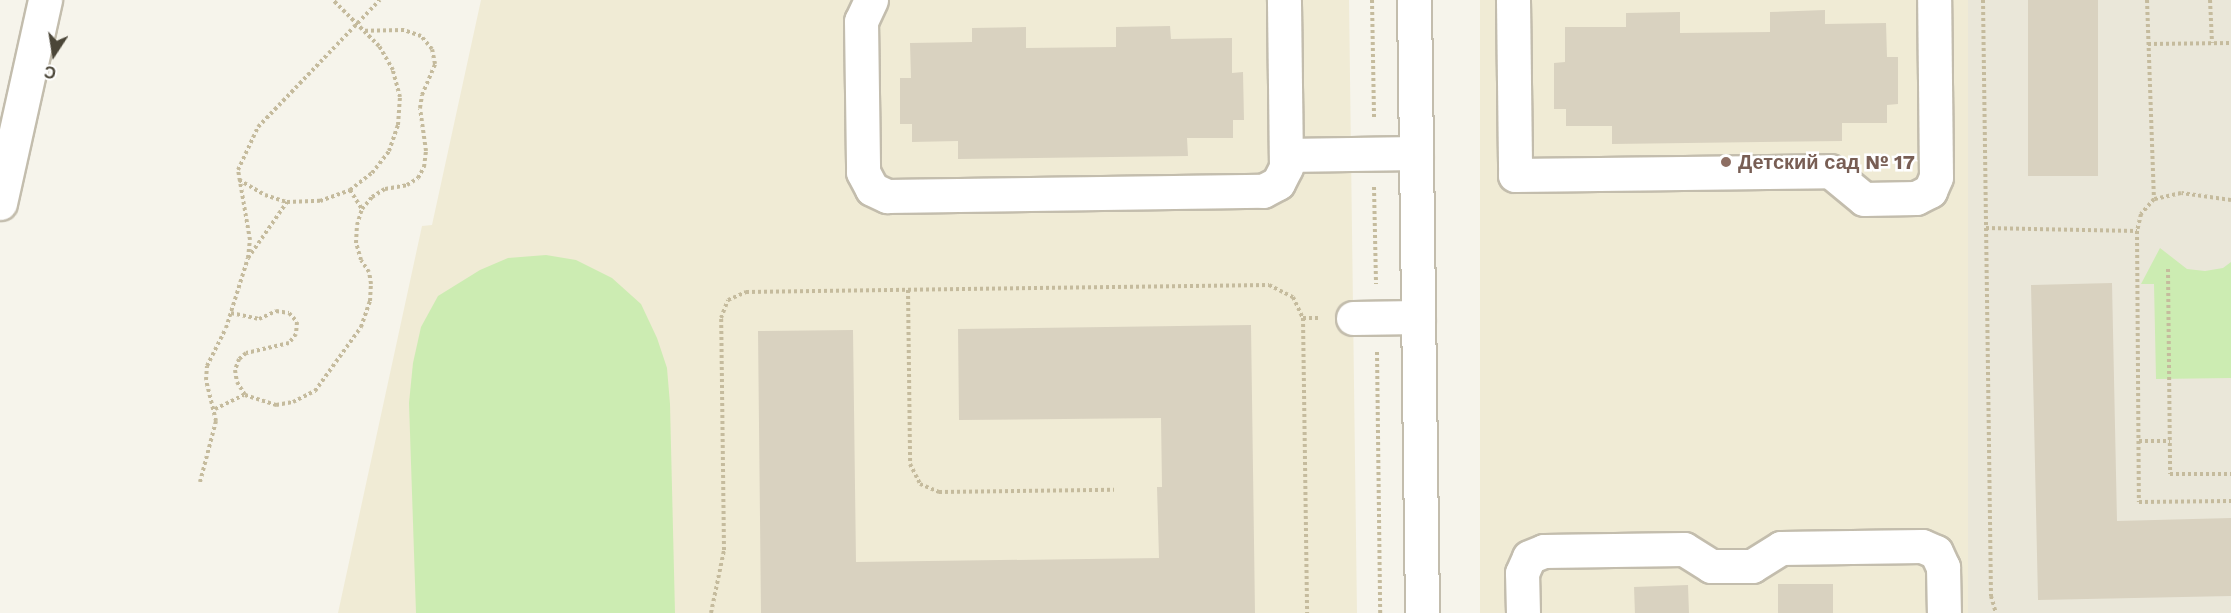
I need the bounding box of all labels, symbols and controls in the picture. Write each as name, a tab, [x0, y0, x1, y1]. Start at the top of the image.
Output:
north arrow	[24, 24, 84, 84]
text: С	[43, 62, 58, 83]
place label: Детский сад № 17	[1738, 150, 1915, 174]
marker: Детский сад № 17	[1719, 155, 1733, 169]

